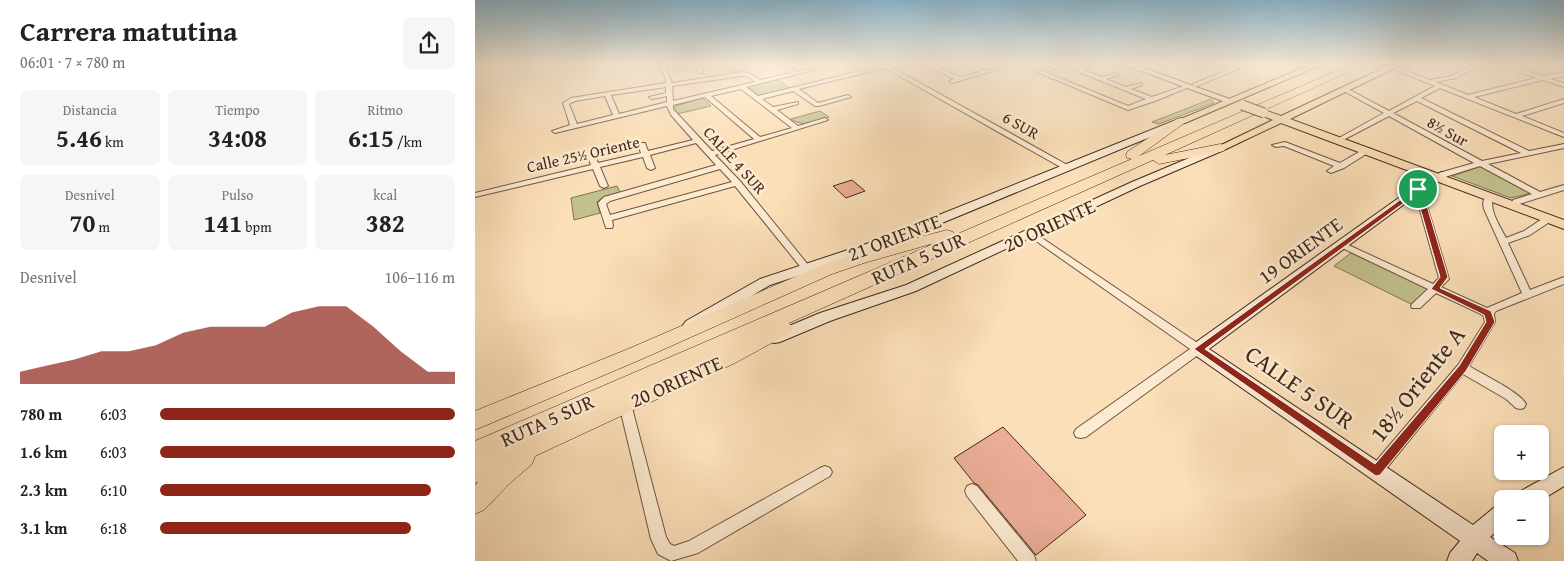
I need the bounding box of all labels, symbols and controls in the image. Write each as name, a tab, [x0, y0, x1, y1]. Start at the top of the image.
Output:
text: Carrera matutina	[20, 10, 238, 51]
button: share	[403, 17, 455, 69]
text: 06:01 · 7 × 780 m	[20, 50, 125, 74]
text: Distancia	[63, 100, 117, 120]
text: Tiempo	[215, 100, 260, 120]
text: Ritmo	[367, 100, 403, 120]
street label: 6 SUR	[998, 105, 1044, 145]
street label: 8½ Sur	[1423, 110, 1473, 152]
text: 5.46	[56, 120, 102, 156]
text: 34:08	[208, 120, 267, 156]
text: 6:15	[348, 120, 394, 156]
street label: CALLE 4 SUR	[698, 121, 773, 200]
street label: Calle 25½ Oriente	[524, 129, 642, 179]
text: km	[102, 132, 124, 152]
text: /km	[394, 132, 422, 152]
pin	[1397, 168, 1439, 210]
icon: arrive	[1404, 175, 1432, 203]
text: Desnivel	[65, 185, 115, 205]
text: Pulso	[222, 185, 253, 205]
text: kcal	[373, 185, 397, 205]
street label: 20 ORIENTE	[998, 191, 1100, 259]
text: 70	[70, 205, 96, 241]
text: 141	[203, 205, 242, 241]
text: 382	[366, 205, 405, 241]
street label: 21 ORIENTE	[843, 206, 945, 268]
street label: 19 ORIENTE	[1252, 209, 1348, 291]
text: m	[96, 217, 110, 237]
text: bpm	[242, 217, 272, 237]
street label: RUTA 5 SUR	[867, 224, 970, 292]
text: Desnivel	[20, 265, 77, 289]
text: 106–116 m	[385, 265, 455, 289]
street label: 18½ Oriente A	[1361, 318, 1474, 449]
street label: CALLE 5 SUR	[1238, 337, 1362, 438]
street label: 20 ORIENTE	[625, 348, 727, 414]
street label: RUTA 5 SUR	[496, 386, 599, 454]
text: 780 m	[20, 402, 62, 426]
text: 6:03	[100, 402, 127, 426]
map controls	[1494, 425, 1549, 545]
button: +	[1494, 425, 1549, 480]
text: 1.6 km	[20, 440, 67, 464]
text: 6:03	[100, 440, 127, 464]
text: 2.3 km	[20, 478, 67, 502]
text: 6:10	[100, 478, 127, 502]
button: −	[1494, 490, 1549, 545]
text: 3.1 km	[20, 516, 67, 540]
text: 6:18	[100, 516, 127, 540]

